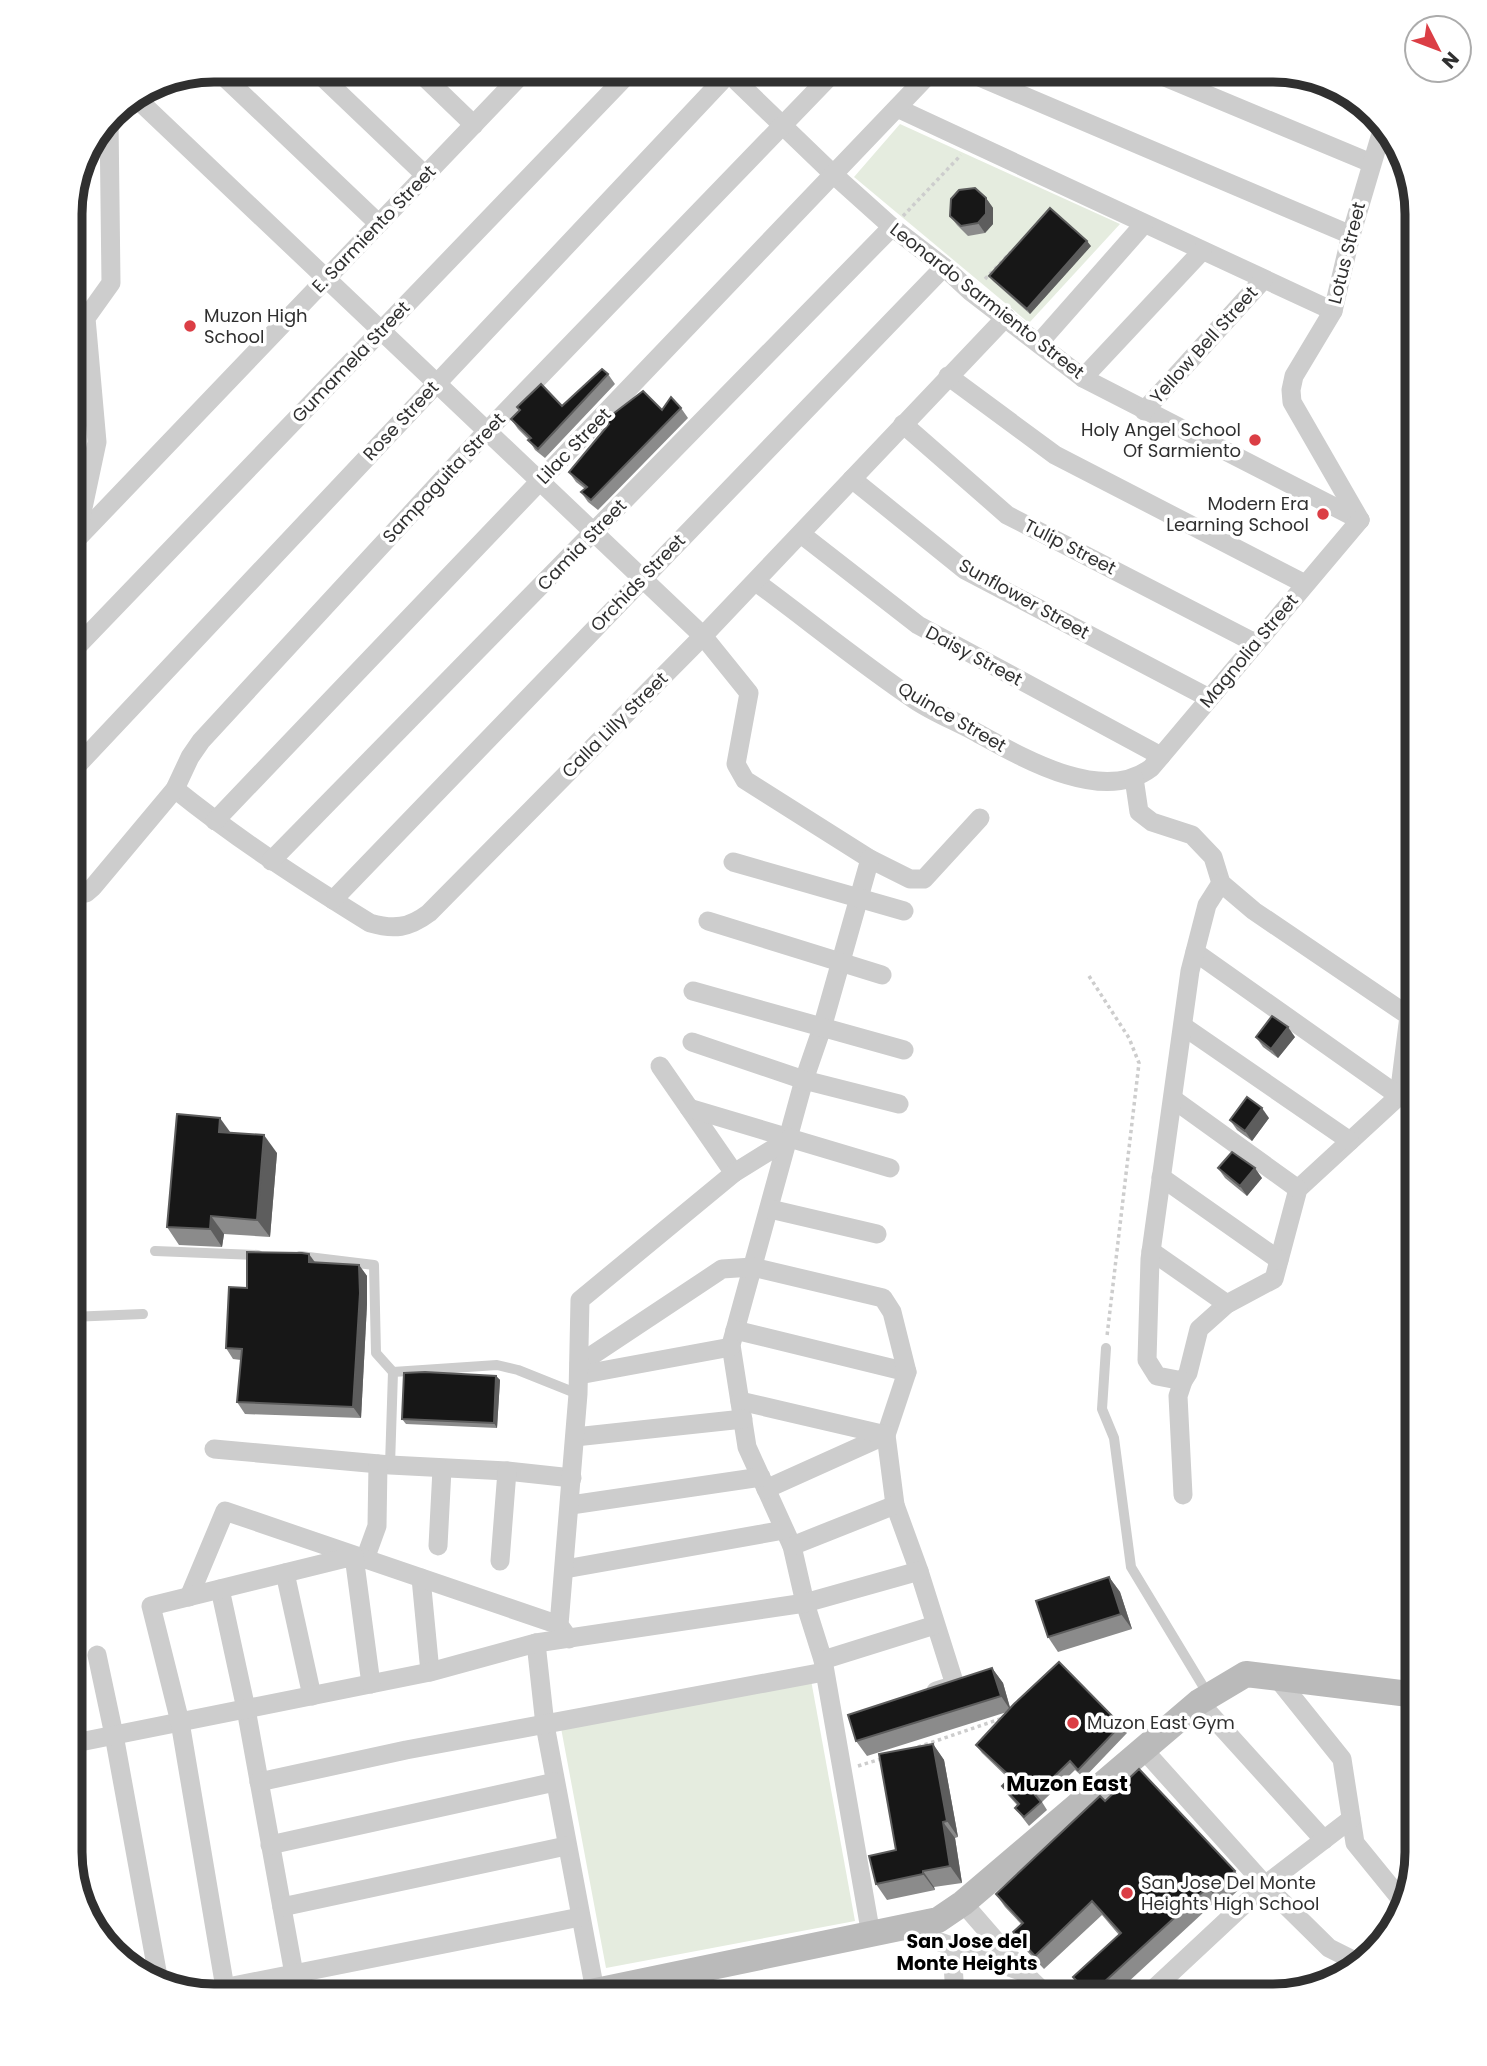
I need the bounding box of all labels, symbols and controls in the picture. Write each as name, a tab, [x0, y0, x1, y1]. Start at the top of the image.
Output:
north arrow	[1403, 14, 1473, 84]
text: N	[1435, 46, 1465, 74]
street label: E. Sarmiento Street	[306, 159, 441, 298]
street label: Lotus Street	[1322, 199, 1371, 306]
street label: Leonardo Sarmiento Street	[885, 217, 1090, 384]
street label: Yellow Bell Street	[1144, 280, 1263, 409]
street label: Gumamela Street	[286, 295, 415, 428]
place label: Muzon High School	[204, 303, 308, 349]
marker: Muzon High School	[182, 318, 198, 334]
street label: Rose Street	[357, 375, 444, 466]
street label: Lilac Street	[531, 402, 616, 489]
street label: Sampaguita Street	[377, 407, 511, 548]
place label: Holy Angel School Of Sarmiento	[1081, 417, 1241, 463]
marker: Holy Angel School Of Sarmiento	[1247, 432, 1263, 448]
place label: Modern Era Learning School	[1166, 491, 1309, 537]
street label: Camia Street	[531, 493, 632, 596]
marker: Modern Era Learning School	[1315, 506, 1331, 522]
street label: Tulip Street	[1020, 513, 1120, 580]
street label: Orchids Street	[585, 528, 691, 637]
street label: Sunflower Street	[954, 552, 1094, 645]
street label: Magnolia Street	[1194, 588, 1304, 713]
street label: Daisy Street	[921, 620, 1027, 692]
street label: Calla Lilly Street	[556, 666, 673, 783]
street label: Quince Street	[893, 675, 1011, 758]
place label: Muzon East Gym	[1087, 1710, 1235, 1735]
marker: Muzon East Gym	[1065, 1715, 1081, 1731]
district label: Muzon East	[1006, 1769, 1128, 1798]
place label: San Jose Del Monte Heights High School	[1141, 1870, 1319, 1916]
marker: San Jose Del Monte Heights High School	[1119, 1885, 1135, 1901]
district label: San Jose del Monte Heights	[896, 1928, 1038, 1977]

